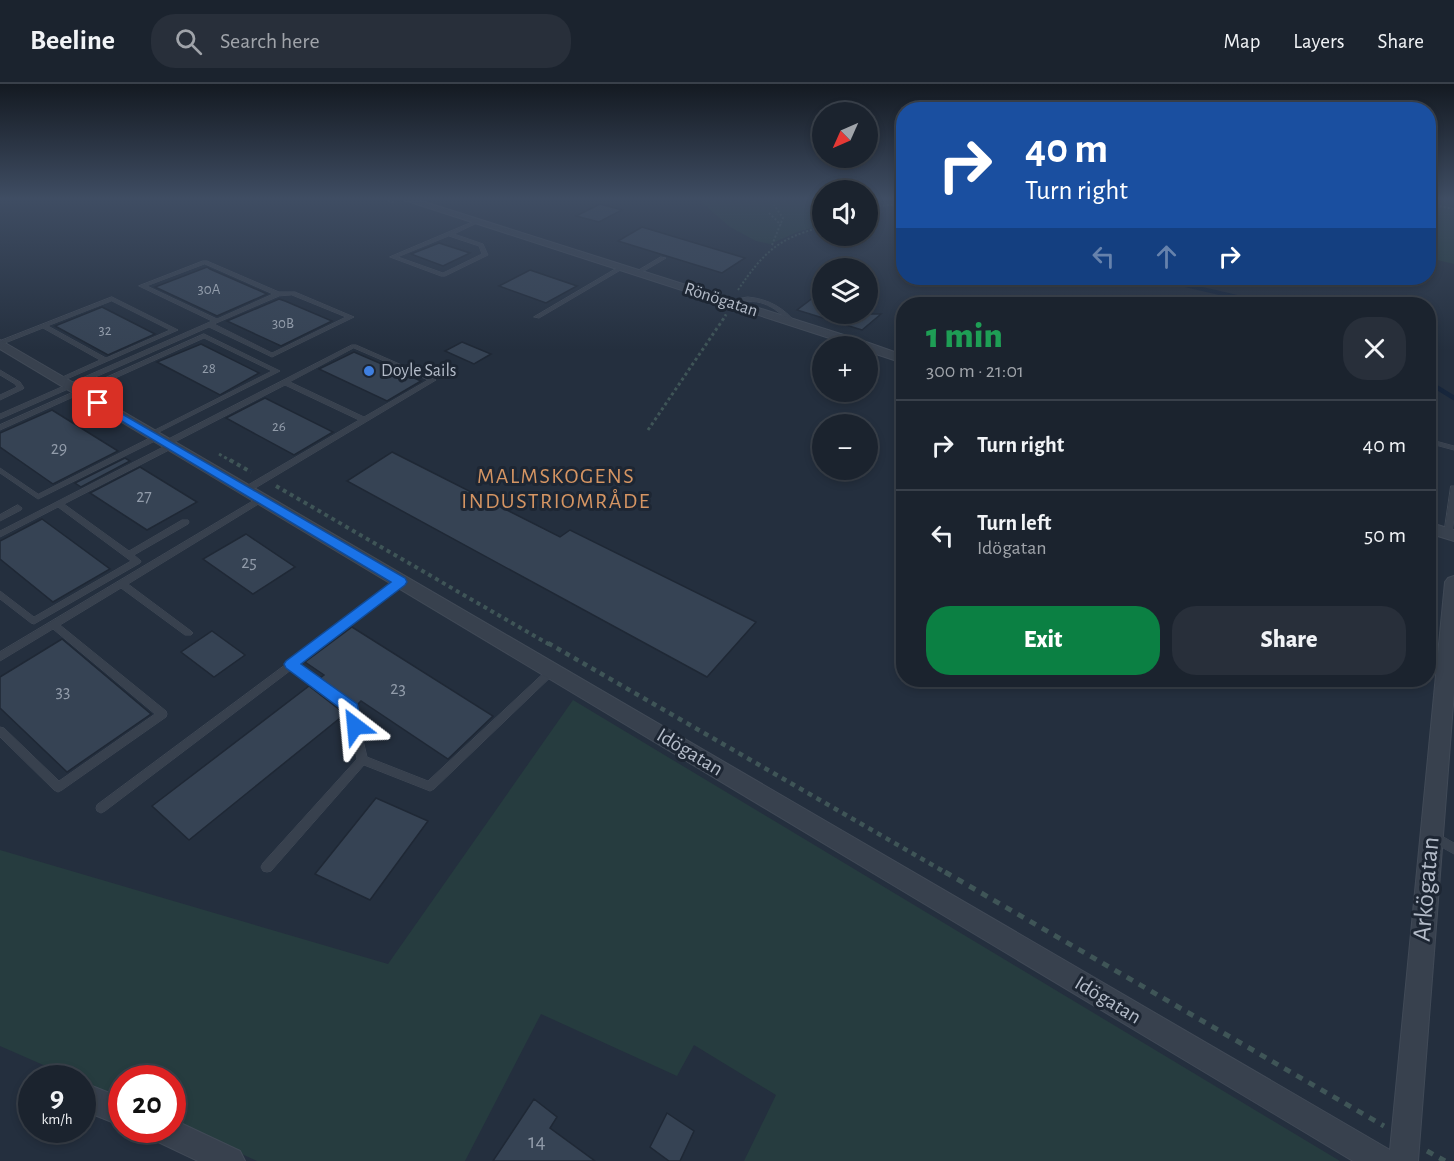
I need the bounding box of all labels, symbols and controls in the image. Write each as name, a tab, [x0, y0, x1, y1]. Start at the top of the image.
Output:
search box	[151, 14, 571, 68]
icon: search	[172, 25, 205, 58]
text: Beeline	[30, 27, 115, 55]
text: Search here	[220, 30, 320, 52]
text: Map	[1224, 31, 1260, 52]
text: Layers	[1293, 31, 1344, 52]
text: Share	[1377, 31, 1424, 52]
north arrow	[812, 102, 878, 168]
map controls	[812, 102, 878, 480]
icon: right	[926, 126, 1004, 204]
text: 40 m	[1025, 128, 1108, 170]
text: Turn right	[1025, 177, 1128, 204]
button: sound	[812, 180, 878, 246]
icon: left	[1087, 240, 1120, 273]
icon: ahead	[1150, 240, 1183, 273]
icon: right	[1213, 240, 1246, 273]
button: layers	[812, 258, 878, 324]
street label: Rönögatan	[682, 280, 760, 320]
house number: 30A	[198, 282, 221, 297]
house number: 30B	[272, 316, 294, 331]
button: close	[1343, 317, 1406, 380]
text: 1 min	[926, 318, 1003, 354]
house number: 32	[98, 323, 112, 338]
button: +	[812, 336, 878, 402]
house number: 28	[202, 361, 216, 376]
text: 300 m · 21:01	[926, 361, 1024, 381]
place label: Doyle Sails	[381, 362, 457, 380]
marker: Doyle Sails	[362, 364, 376, 378]
pin	[72, 377, 123, 428]
icon: arrive	[81, 386, 114, 419]
button: −	[812, 414, 878, 480]
house number: 26	[272, 419, 286, 434]
icon: right	[926, 429, 959, 462]
text: Turn right	[977, 434, 1064, 456]
text: 40 m	[1363, 434, 1406, 456]
house number: 29	[51, 440, 67, 458]
district label: MALMSKOGENS INDUSTRIOMRÅDE	[461, 465, 651, 512]
house number: 27	[136, 488, 152, 506]
text: Turn left	[977, 512, 1051, 534]
icon: left	[926, 519, 959, 552]
text: 50 m	[1364, 524, 1406, 546]
text: Idögatan	[977, 538, 1047, 558]
house number: 25	[241, 554, 257, 572]
button: Exit	[926, 606, 1160, 675]
button: Share	[1172, 606, 1406, 675]
house number: 23	[390, 680, 406, 698]
house number: 33	[56, 683, 70, 701]
position arrow	[323, 694, 387, 758]
street label: Idögatan	[653, 724, 727, 780]
street label: Arkögatan	[1408, 835, 1444, 943]
street label: Idögatan	[1071, 972, 1145, 1028]
speed limit sign: 20	[108, 1065, 186, 1143]
text: 9	[50, 1082, 64, 1112]
text: km/h	[42, 1112, 72, 1127]
house number: 14	[528, 1131, 546, 1152]

